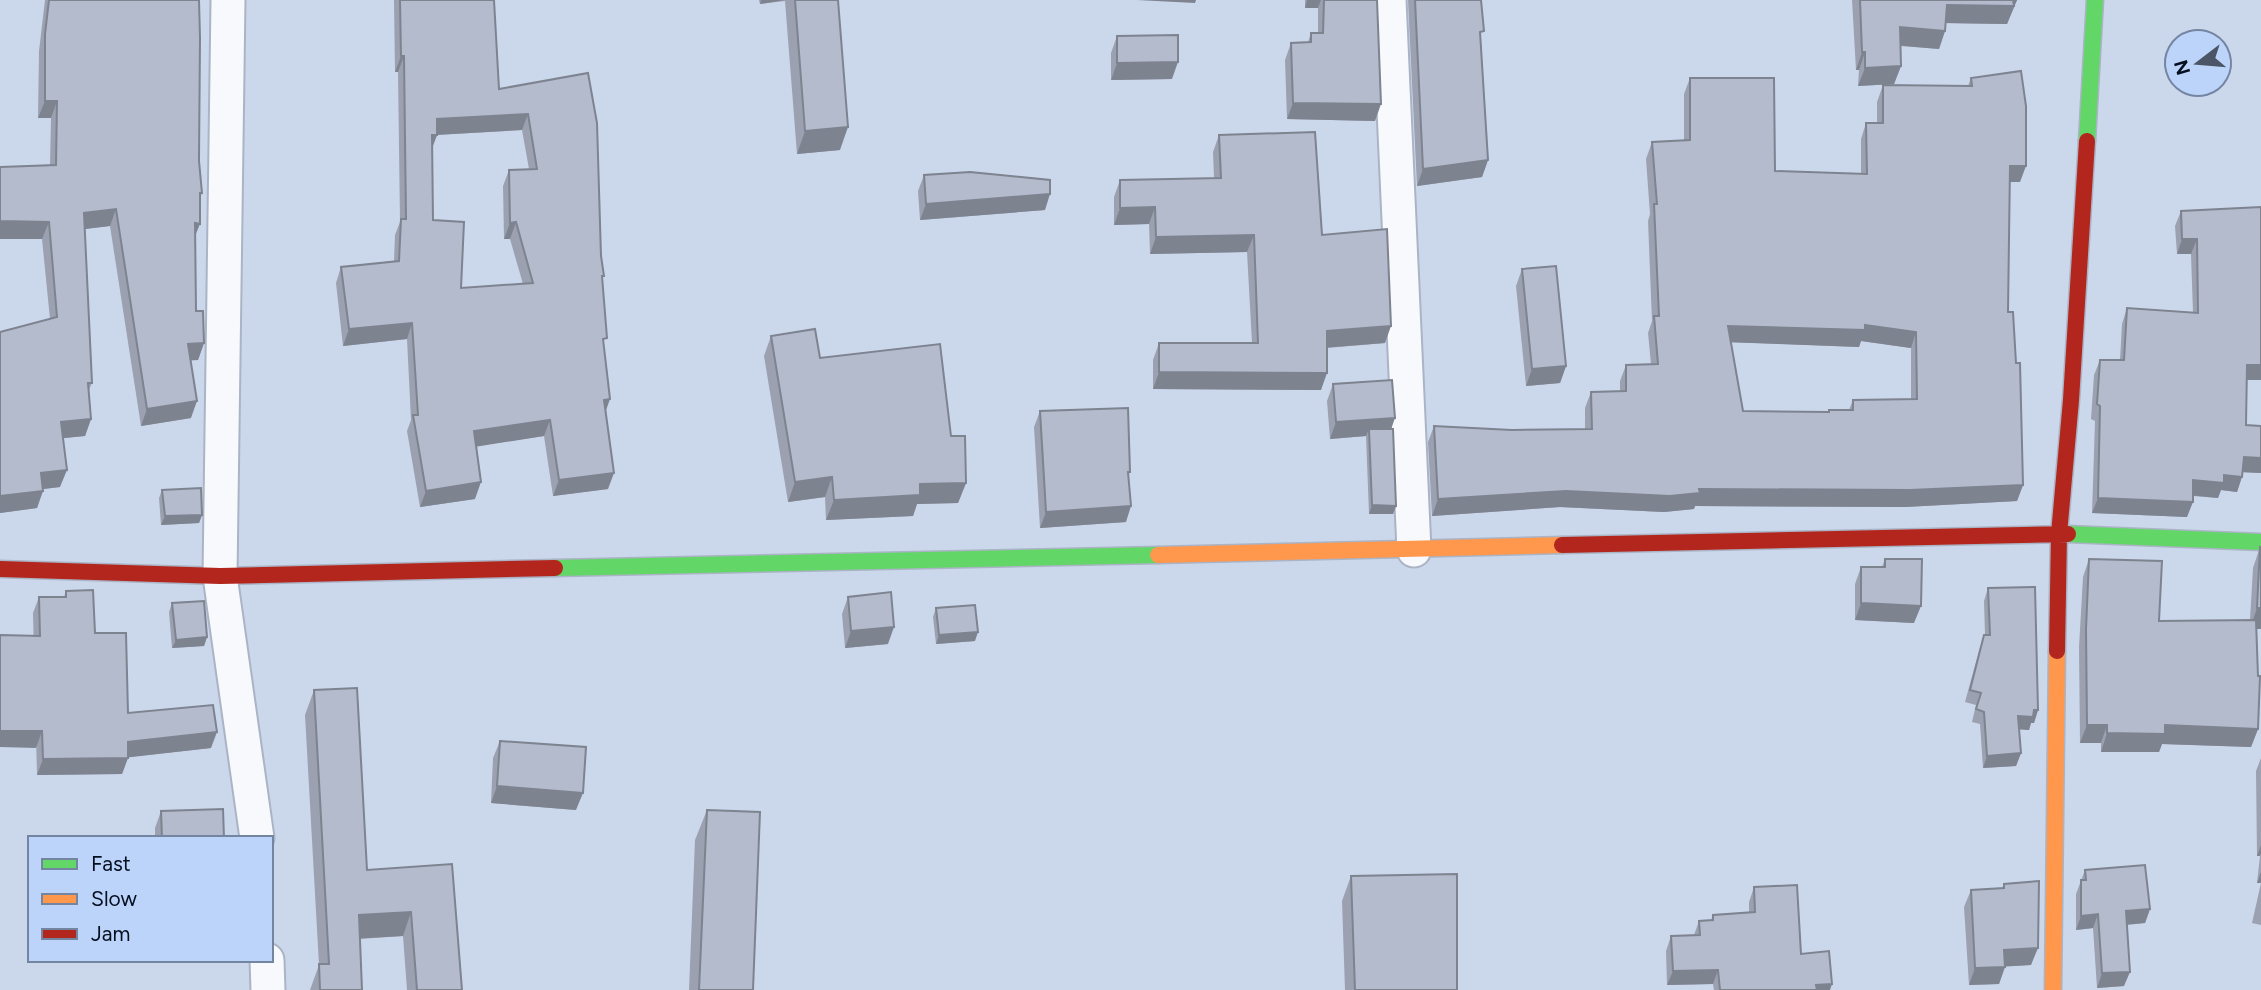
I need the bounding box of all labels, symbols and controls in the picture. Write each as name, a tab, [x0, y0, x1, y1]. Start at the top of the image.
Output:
north arrow	[2163, 28, 2233, 98]
text: N	[2169, 57, 2195, 78]
legend	[28, 836, 273, 962]
text: Fast	[91, 851, 131, 876]
text: Slow	[91, 886, 137, 911]
text: Jam	[91, 921, 130, 946]

